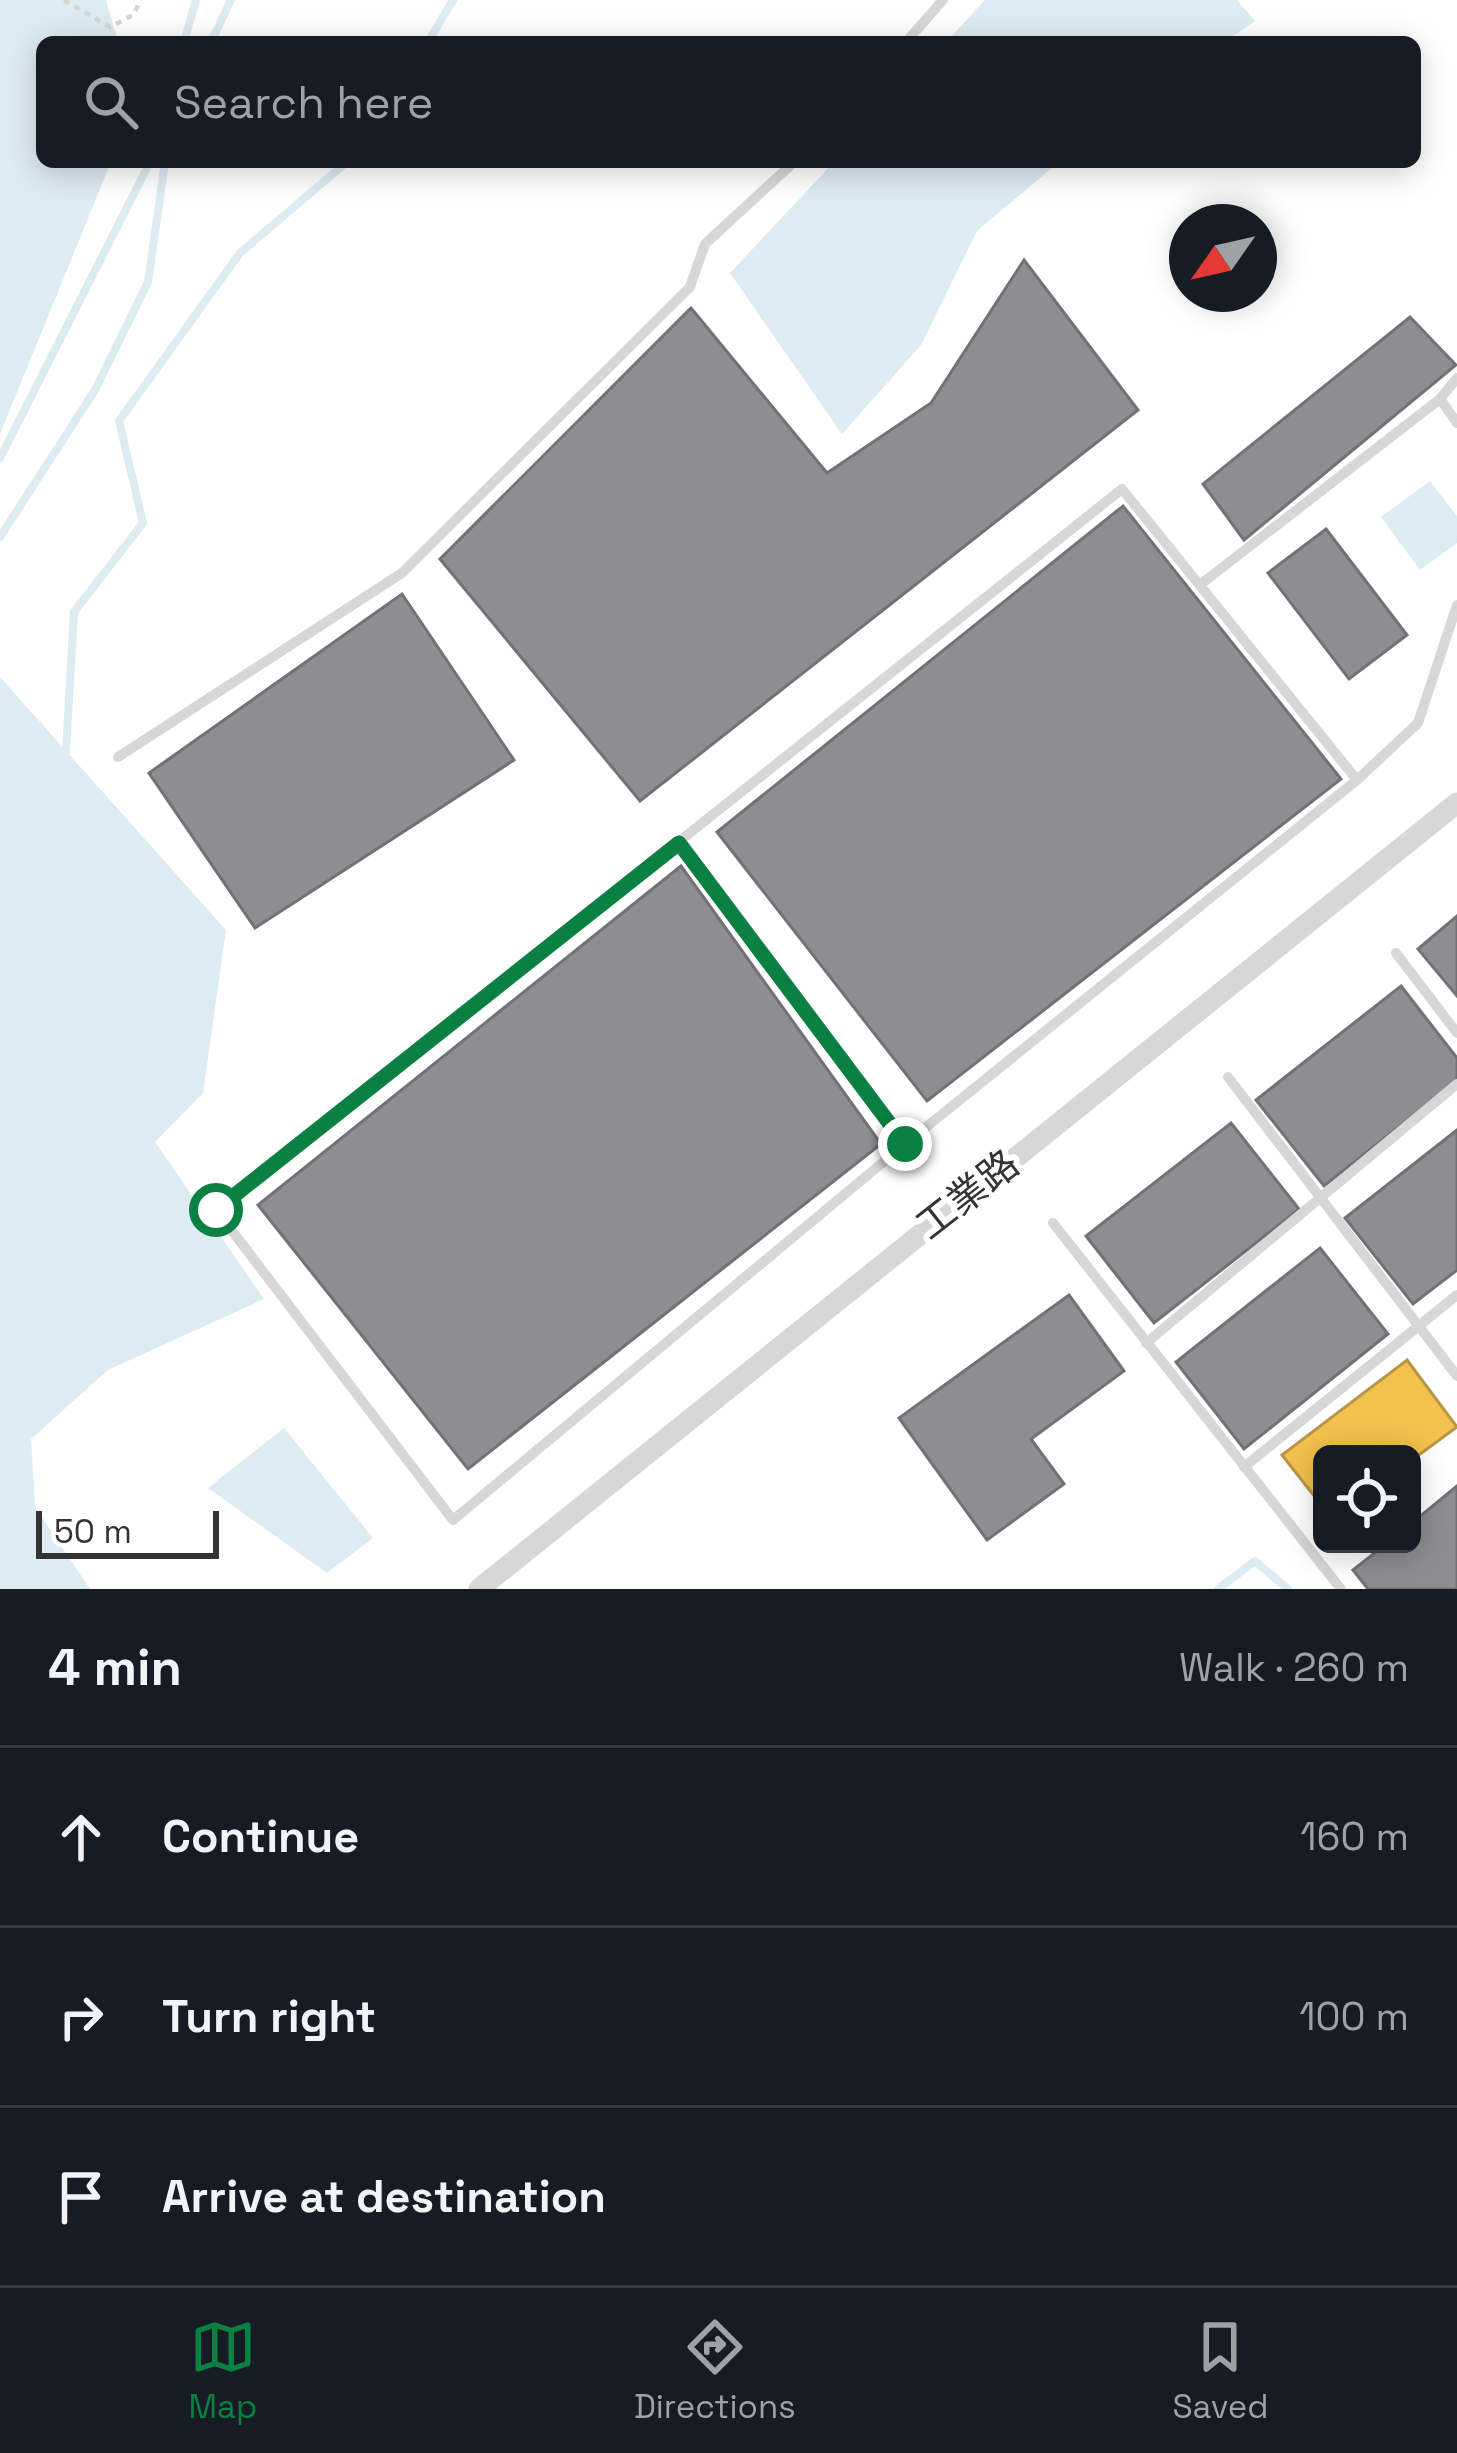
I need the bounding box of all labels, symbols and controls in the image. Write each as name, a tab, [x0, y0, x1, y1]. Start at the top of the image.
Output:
search box	[36, 36, 1421, 168]
icon: search	[78, 69, 144, 135]
text: Search here	[174, 74, 433, 131]
north arrow	[1169, 204, 1277, 312]
route end	[878, 1117, 932, 1171]
street label: 工業路	[906, 1139, 1028, 1250]
route start	[189, 1183, 243, 1237]
map controls	[1313, 1445, 1421, 1553]
button: locate	[1313, 1445, 1421, 1553]
scale bar	[36, 1505, 219, 1558]
text: 50 m	[54, 1511, 132, 1553]
text: 4 min	[48, 1635, 182, 1700]
text: Walk · 260 m	[1179, 1643, 1409, 1692]
icon: ahead	[48, 1804, 114, 1870]
text: Continue	[162, 1808, 359, 1865]
text: 160 m	[1300, 1812, 1409, 1861]
icon: right	[48, 1984, 114, 2050]
text: Turn right	[162, 1988, 376, 2045]
text: 100 m	[1299, 1992, 1409, 2041]
icon: arrive	[48, 2164, 114, 2230]
text: Arrive at destination	[162, 2168, 606, 2225]
tab: Map	[188, 2314, 257, 2428]
tab: Directions	[634, 2314, 796, 2428]
tab: Saved	[1172, 2314, 1269, 2428]

